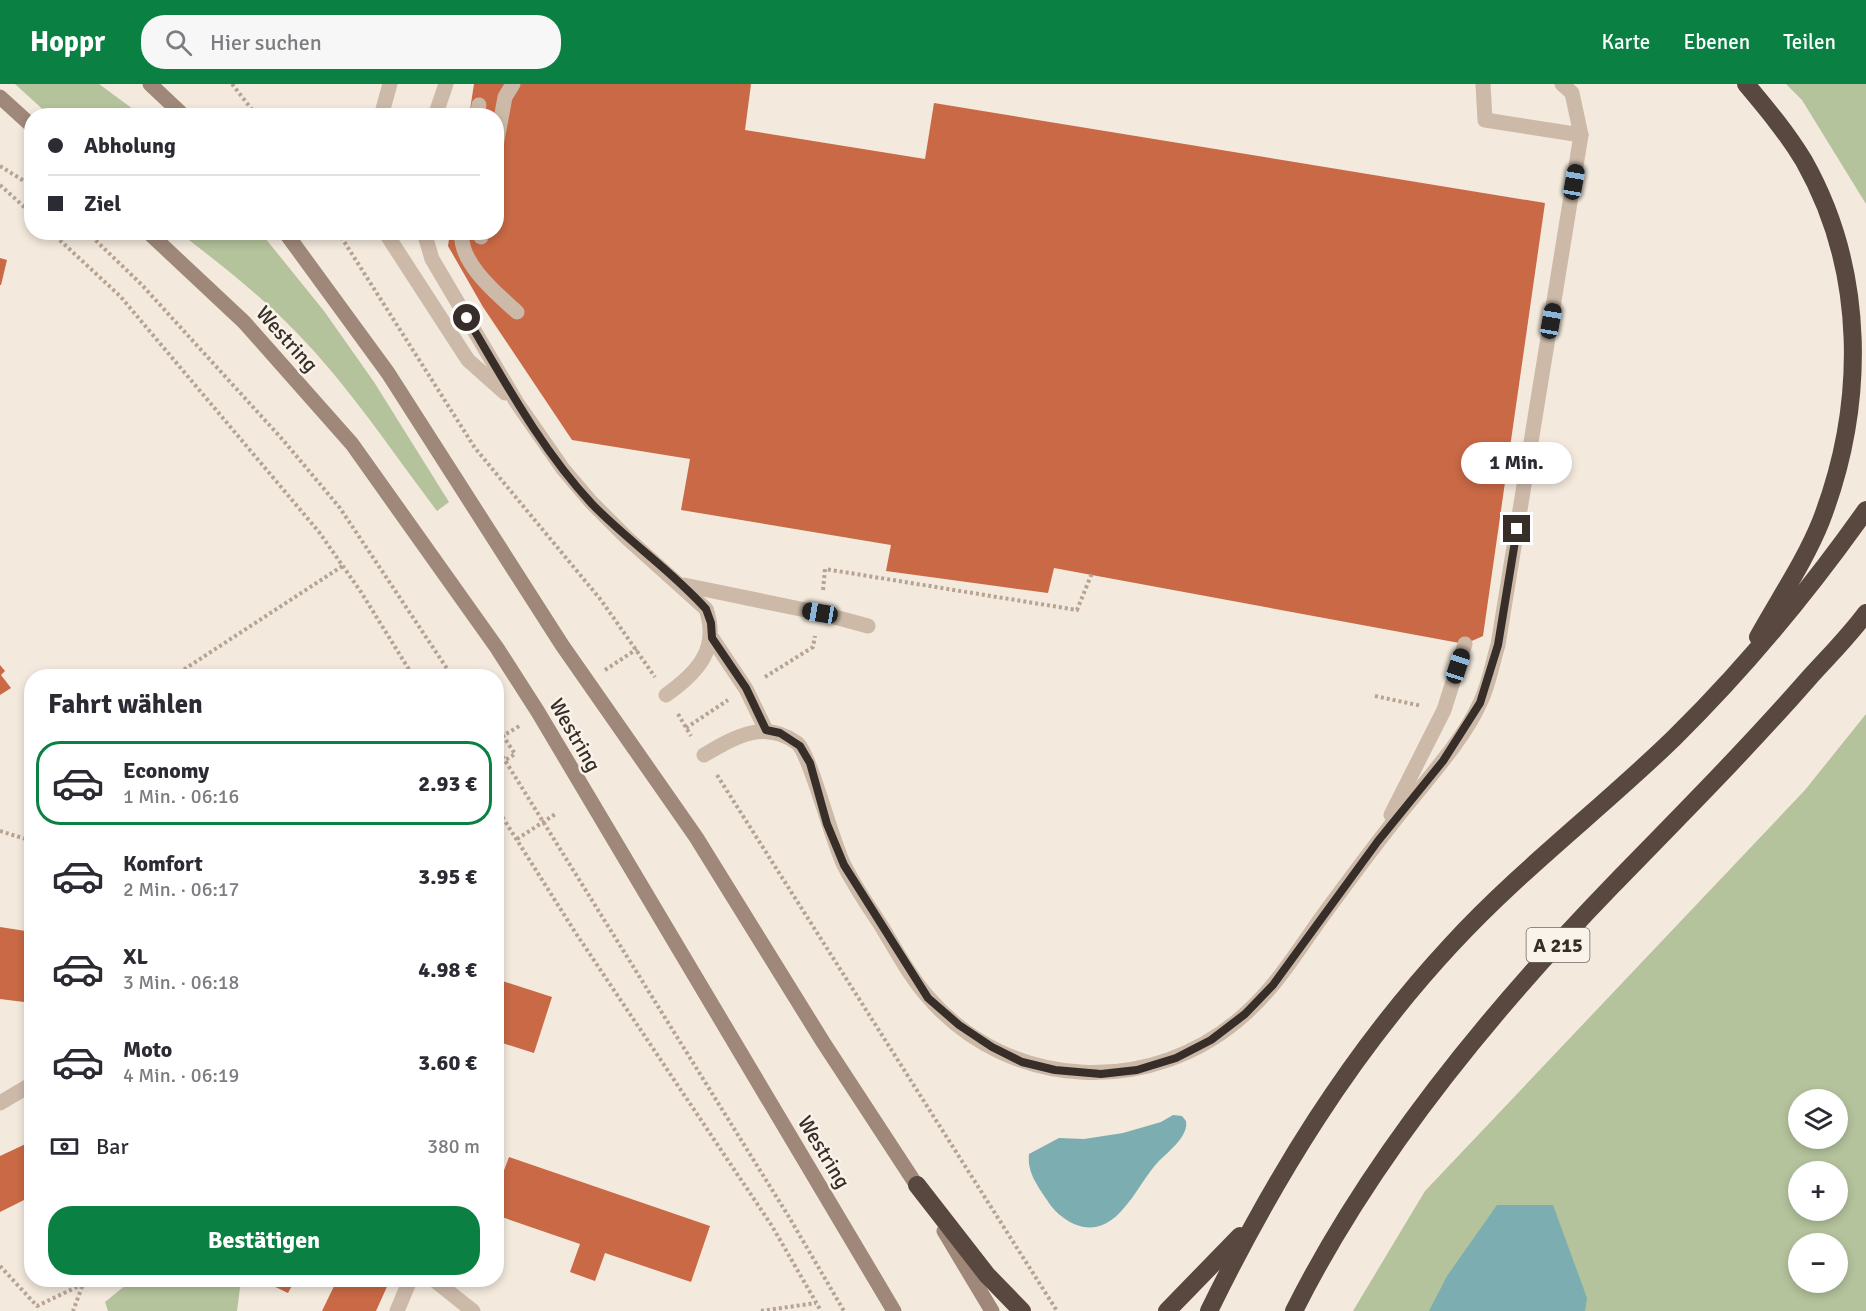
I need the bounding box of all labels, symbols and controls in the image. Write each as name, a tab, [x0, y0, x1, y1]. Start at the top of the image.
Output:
search box	[141, 15, 561, 69]
text: Hoppr	[30, 25, 105, 59]
icon: search	[162, 26, 195, 59]
text: Hier suchen	[210, 29, 322, 56]
text: Karte	[1601, 29, 1650, 55]
text: Ebenen	[1683, 29, 1750, 55]
text: Teilen	[1783, 29, 1836, 55]
text: Abholung	[84, 132, 176, 159]
car	[1562, 163, 1586, 201]
text: Ziel	[84, 190, 121, 217]
street label: Westring	[250, 300, 324, 378]
car	[1539, 302, 1563, 340]
route start	[453, 304, 480, 331]
callout: 1 Min.	[1462, 442, 1573, 484]
text: 1 Min.	[1489, 450, 1544, 475]
route end	[1503, 515, 1530, 542]
car	[801, 601, 839, 625]
car	[1444, 646, 1472, 686]
text: Fahrt wählen	[48, 688, 203, 721]
street label: Westring	[544, 694, 606, 776]
icon: car	[51, 756, 105, 810]
text: Economy	[123, 757, 209, 784]
text: 2.93 €	[418, 770, 477, 797]
text: 1 Min. · 06:16	[123, 784, 239, 809]
icon: car	[51, 849, 105, 903]
text: Komfort	[123, 850, 203, 877]
text: 3.95 €	[418, 863, 477, 890]
text: 2 Min. · 06:17	[123, 877, 239, 902]
road number: A 215	[1526, 928, 1590, 962]
icon: car	[51, 942, 105, 996]
text: XL	[123, 943, 148, 970]
text: 4.98 €	[418, 956, 477, 983]
text: 3 Min. · 06:18	[123, 970, 239, 995]
icon: car	[51, 1035, 105, 1089]
text: Moto	[123, 1036, 172, 1063]
text: 3.60 €	[418, 1049, 477, 1076]
text: 4 Min. · 06:19	[123, 1063, 239, 1088]
map controls	[1788, 1089, 1848, 1293]
button: layers	[1788, 1089, 1848, 1149]
street label: Westring	[792, 1111, 856, 1193]
icon: cash	[48, 1130, 81, 1163]
text: Bar	[96, 1133, 129, 1160]
text: 380 m	[427, 1134, 480, 1159]
button: +	[1788, 1161, 1848, 1221]
button: Bestätigen	[48, 1206, 480, 1275]
button: −	[1788, 1233, 1848, 1293]

